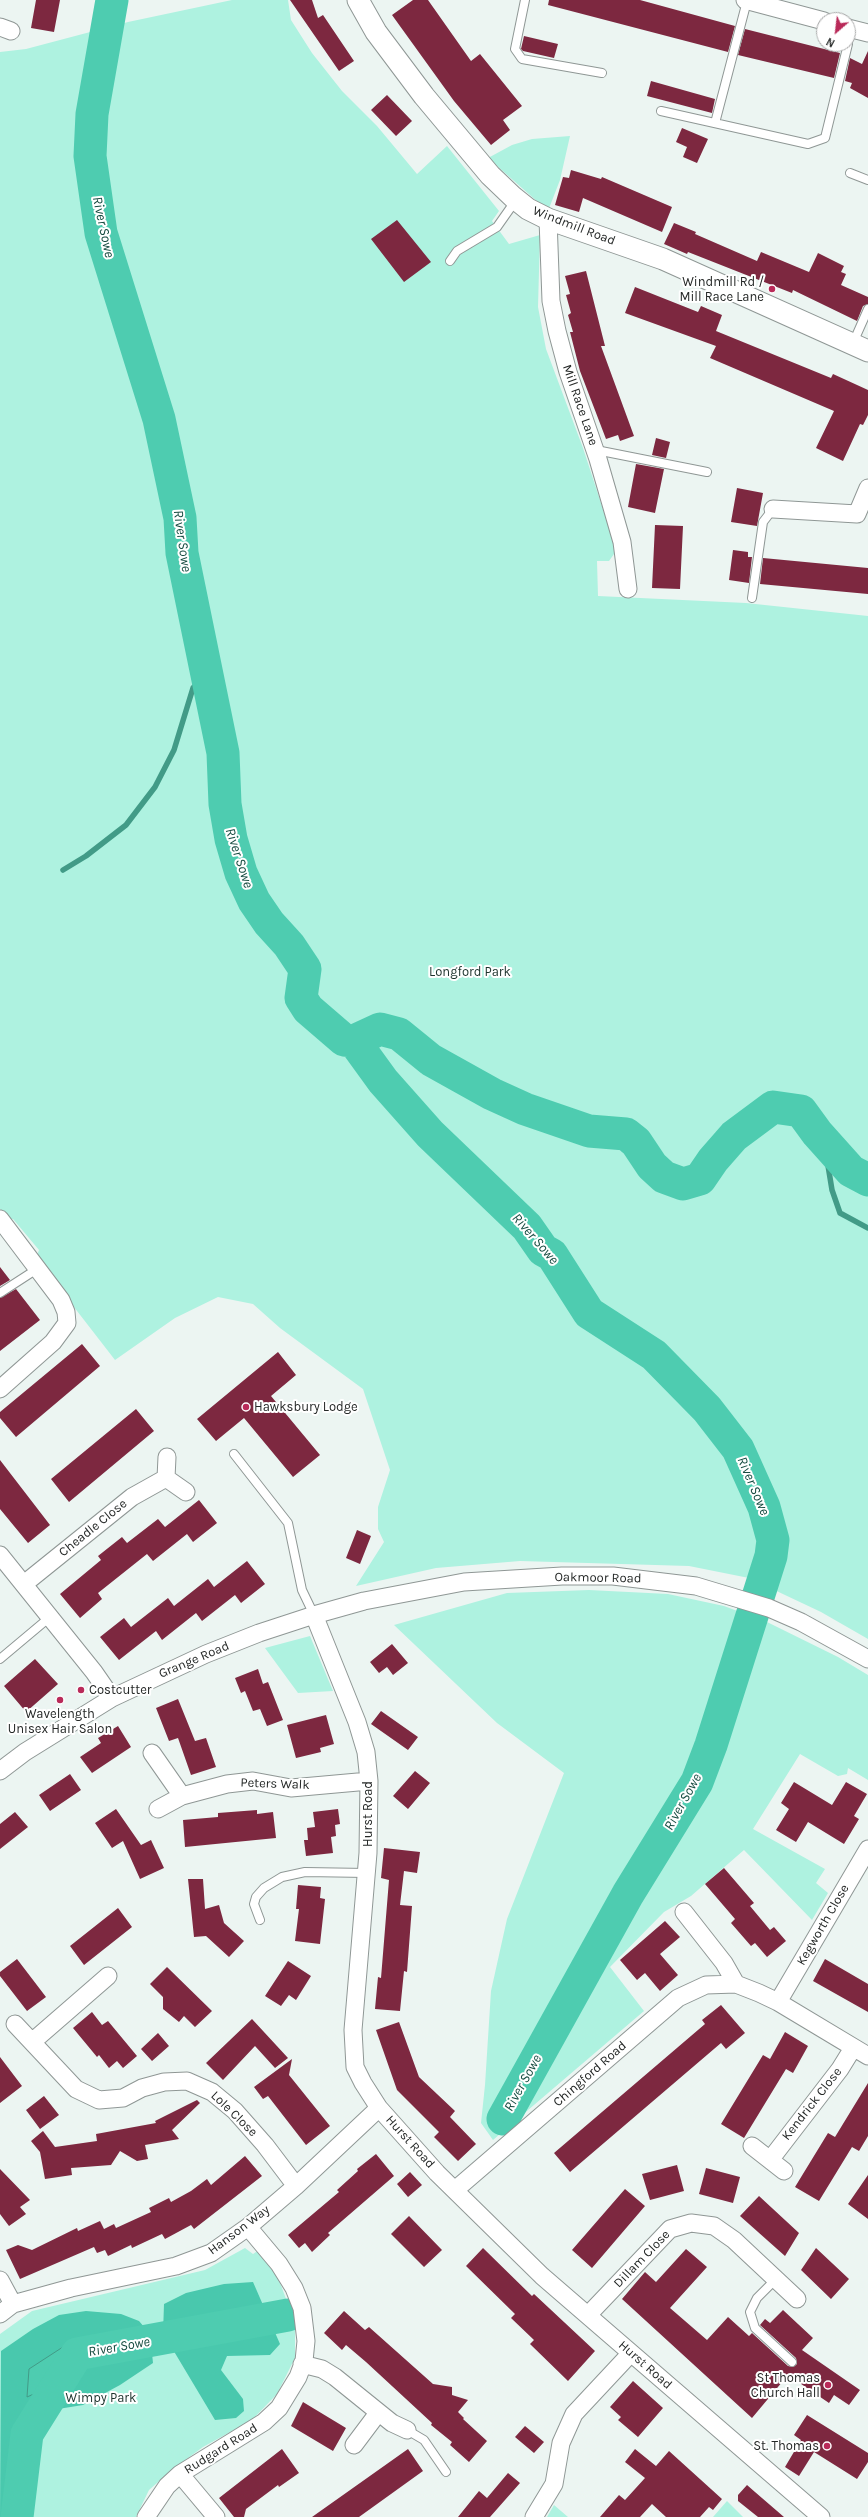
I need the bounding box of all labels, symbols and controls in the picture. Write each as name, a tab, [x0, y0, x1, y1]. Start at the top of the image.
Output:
north arrow	[816, 12, 856, 52]
text: N	[824, 35, 837, 50]
water label: River Sowe	[88, 195, 118, 259]
street label: Windmill Road	[530, 203, 618, 249]
place label: Windmill Rd / Mill Race Lane	[679, 274, 764, 305]
marker: Windmill Rd / Mill Race Lane	[767, 284, 777, 294]
street label: Mill Race Lane	[559, 362, 601, 448]
water label: River Sowe	[169, 509, 195, 573]
water label: River Sowe	[221, 826, 257, 890]
park label: Longford Park	[429, 964, 511, 980]
water label: River Sowe	[508, 1210, 562, 1268]
place label: Hawksbury Lodge	[254, 1399, 358, 1415]
marker: Hawksbury Lodge	[241, 1402, 251, 1412]
water label: River Sowe	[733, 1454, 773, 1518]
street label: Cheadle Close	[56, 1496, 130, 1560]
street label: Oakmoor Road	[554, 1569, 642, 1587]
street label: Grange Road	[156, 1638, 232, 1682]
place label: Costcutter	[89, 1682, 152, 1698]
marker: Costcutter	[76, 1685, 86, 1695]
marker: Wavelength Unisex Hair Salon	[55, 1695, 65, 1705]
place label: Wavelength Unisex Hair Salon	[8, 1706, 112, 1737]
water label: River Sowe	[661, 1771, 705, 1833]
street label: Peters Walk	[240, 1775, 310, 1793]
street label: Hurst Road	[360, 1781, 376, 1847]
street label: Kegworth Close	[793, 1882, 853, 1968]
street label: Chingford Road	[550, 2038, 630, 2110]
water label: River Sowe	[501, 2052, 545, 2114]
street label: Kendrick Close	[779, 2065, 845, 2143]
street label: Lole Close	[207, 2088, 261, 2140]
street label: Hurst Road	[382, 2112, 438, 2172]
street label: Hanson Way	[205, 2202, 273, 2258]
street label: Dillam Close	[611, 2227, 673, 2291]
water label: River Sowe	[87, 2333, 151, 2361]
street label: Hurst Road	[615, 2337, 675, 2393]
place label: St Thomas Church Hall	[751, 2370, 820, 2401]
marker: St Thomas Church Hall	[823, 2380, 833, 2390]
park label: Wimpy Park	[66, 2390, 136, 2406]
street label: Rudgard Road	[181, 2420, 261, 2478]
place label: St. Thomas	[753, 2438, 819, 2454]
marker: St. Thomas	[822, 2441, 832, 2451]

